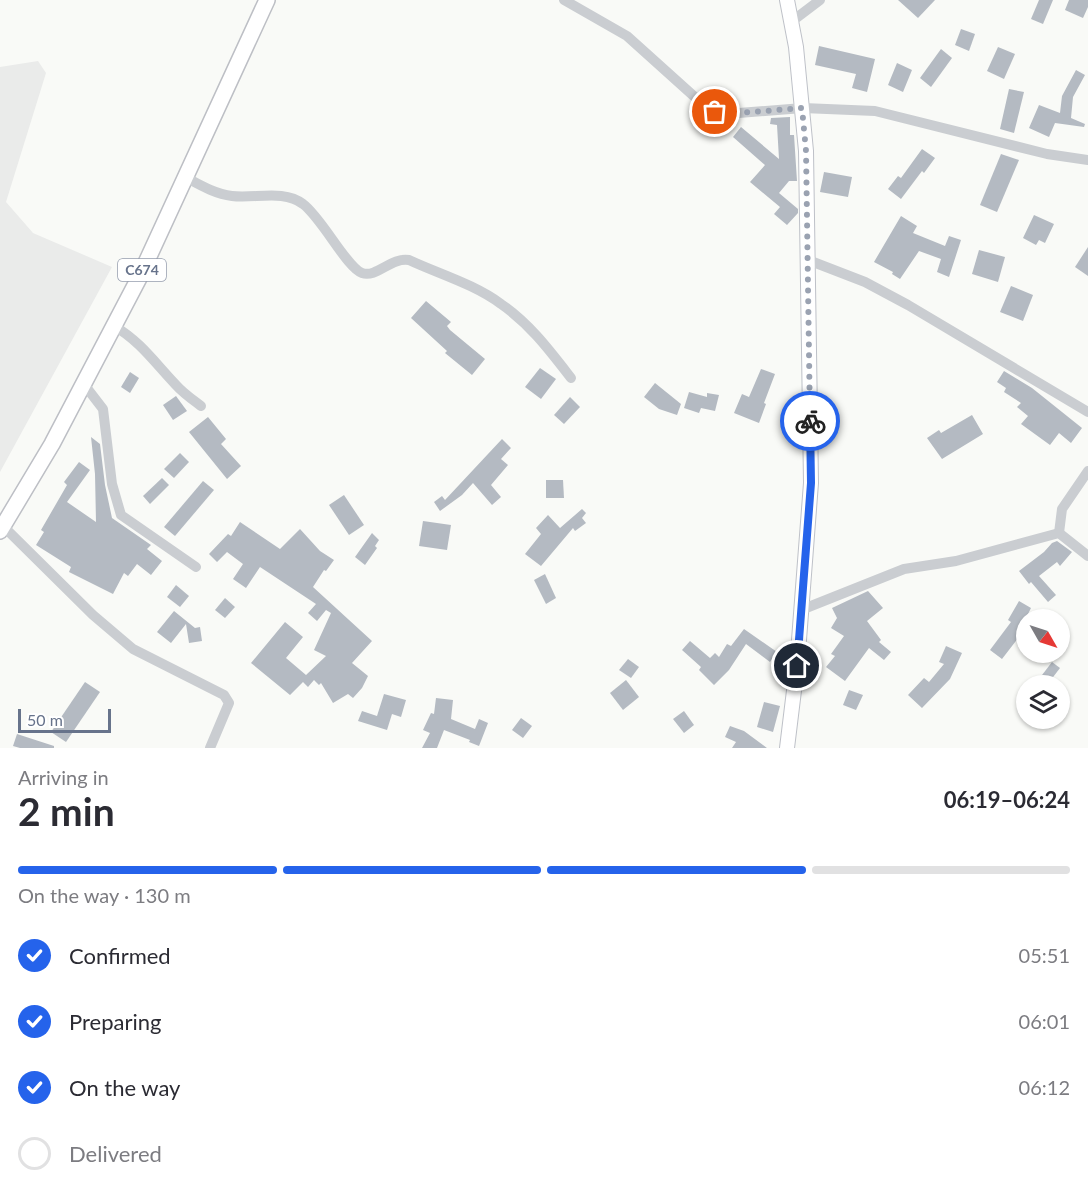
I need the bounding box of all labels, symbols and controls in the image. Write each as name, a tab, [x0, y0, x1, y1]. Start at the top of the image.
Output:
pin	[689, 86, 740, 137]
icon: bag	[698, 95, 731, 128]
road number: C674	[118, 259, 166, 281]
courier	[780, 391, 840, 451]
icon: bike	[794, 405, 827, 438]
north arrow	[1016, 609, 1070, 663]
map controls	[1016, 609, 1070, 729]
pin	[771, 640, 822, 691]
icon: home	[780, 649, 813, 682]
button: layers	[1016, 675, 1070, 729]
scale bar	[18, 706, 111, 734]
text: 50 m	[27, 710, 63, 729]
text: Arriving in	[18, 765, 109, 789]
text: 06:19–06:24	[944, 786, 1070, 813]
text: 2 min	[18, 788, 115, 834]
text: On the way · 130 m	[18, 883, 191, 907]
icon: check	[18, 939, 51, 972]
text: Confirmed	[69, 942, 171, 969]
text: 05:51	[1019, 943, 1070, 967]
icon: check	[18, 1005, 51, 1038]
text: Preparing	[69, 1008, 161, 1035]
text: 06:01	[1019, 1009, 1070, 1033]
icon: check	[18, 1071, 51, 1104]
text: On the way	[69, 1074, 180, 1101]
text: 06:12	[1019, 1075, 1070, 1099]
text: Delivered	[69, 1140, 162, 1167]

